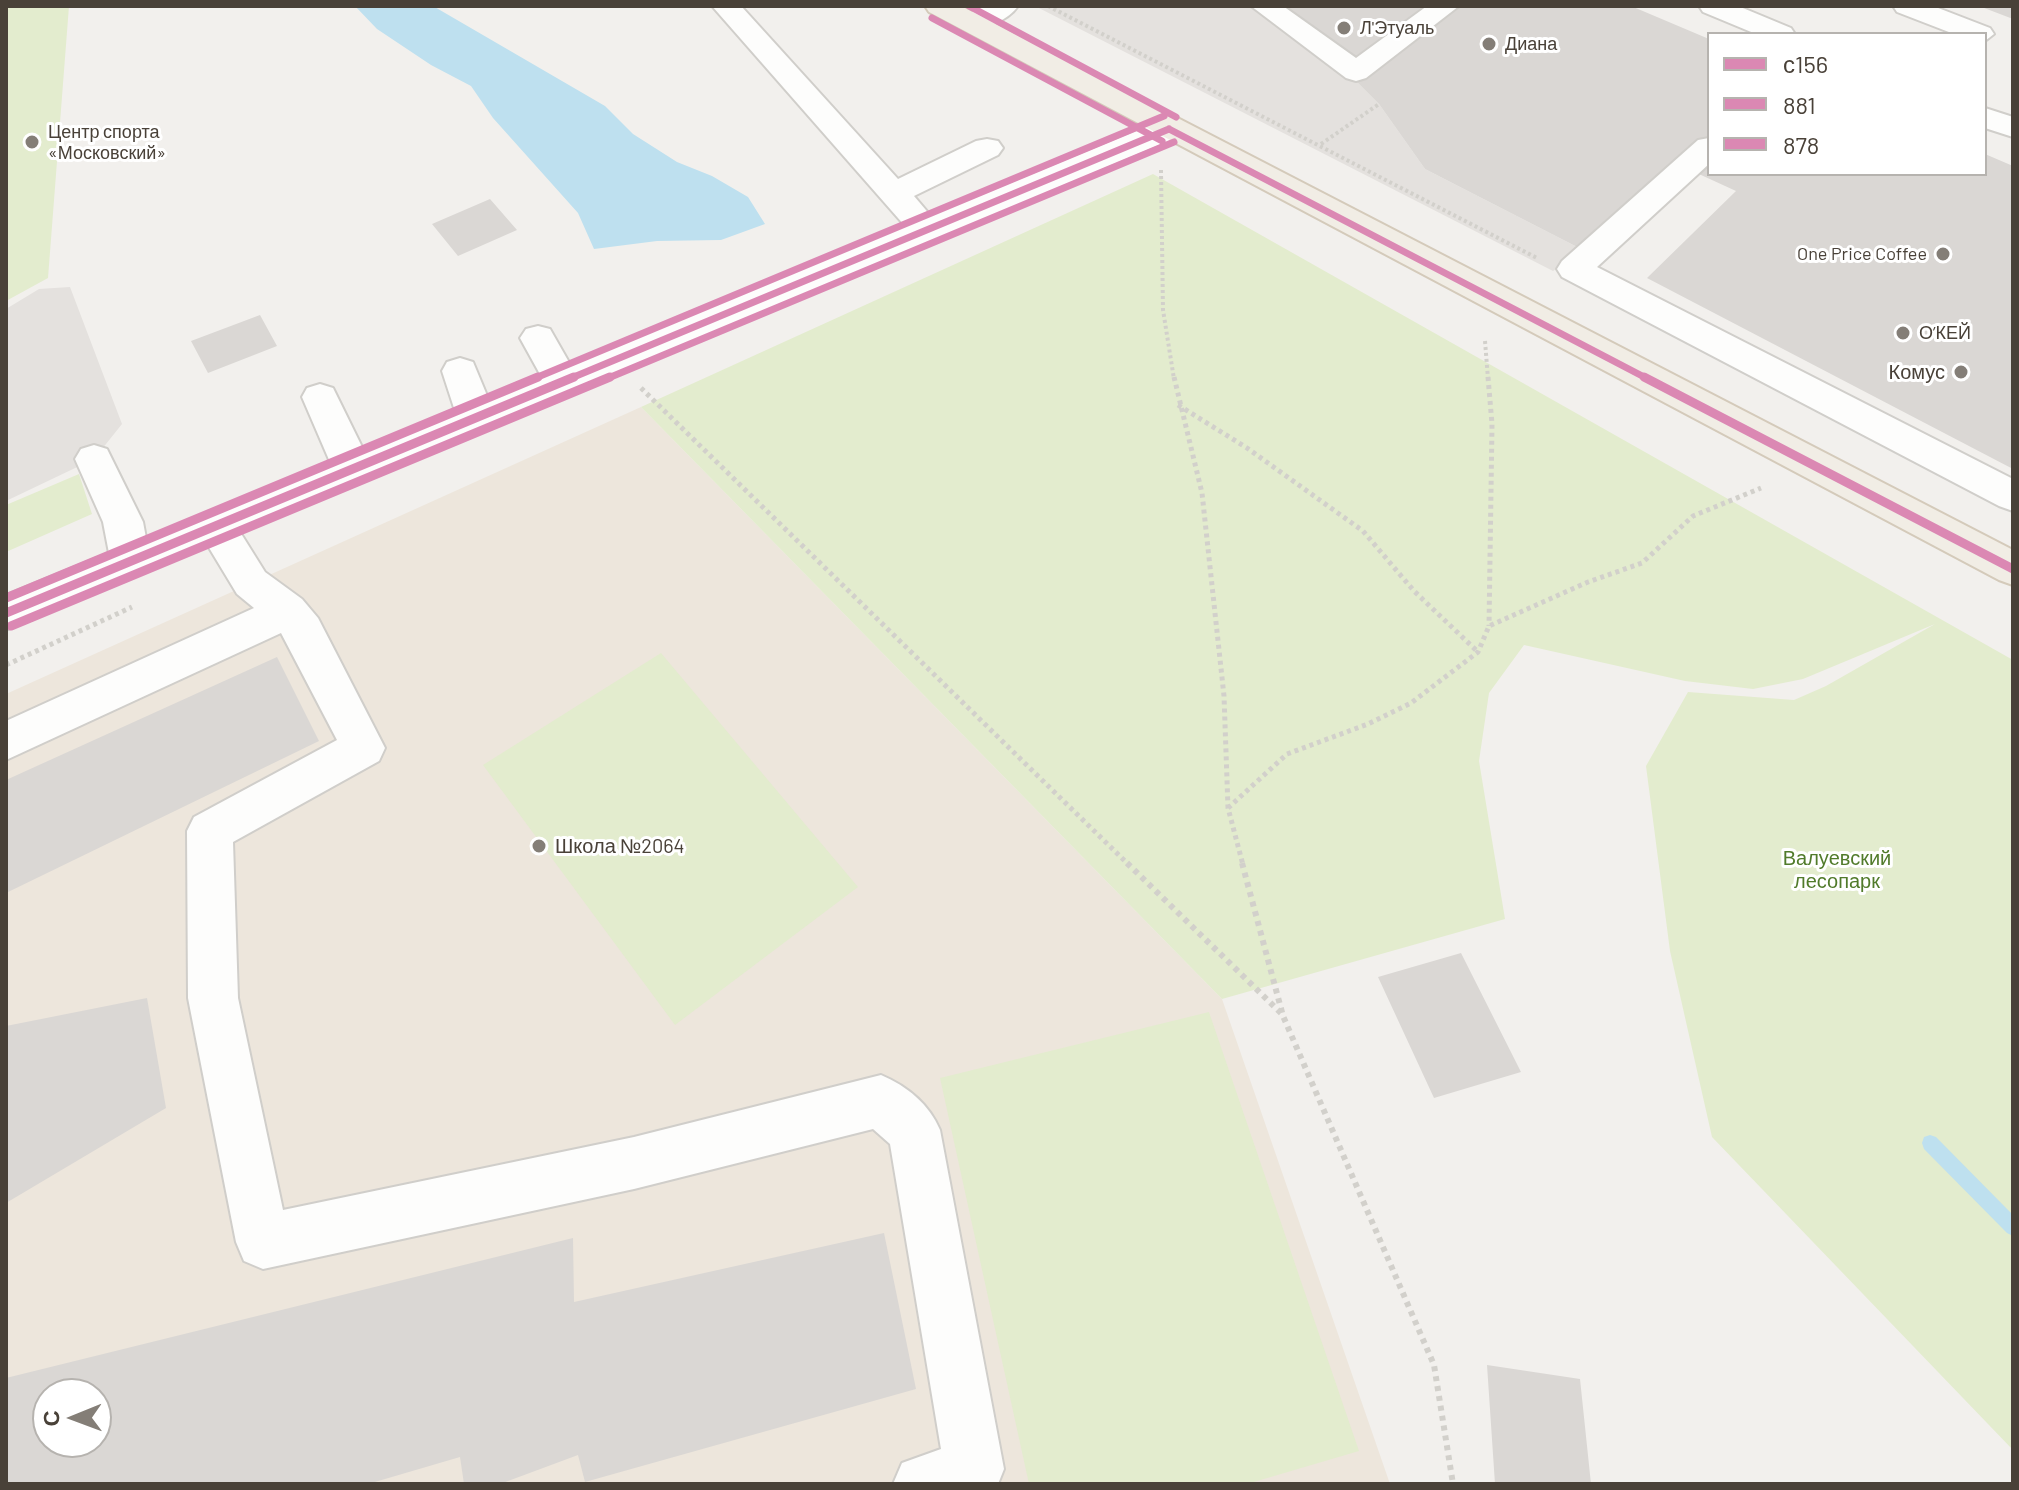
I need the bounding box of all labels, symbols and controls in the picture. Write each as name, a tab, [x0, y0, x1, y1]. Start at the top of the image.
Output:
place label: Л'Этуаль	[1360, 17, 1434, 39]
marker: Л'Этуаль	[1335, 19, 1353, 37]
legend	[1707, 32, 1987, 176]
place label: Диана	[1505, 33, 1557, 55]
marker: Диана	[1480, 35, 1498, 53]
text: с156	[1783, 49, 1828, 78]
text: 881	[1783, 90, 1816, 119]
place label: Центр спорта «Московский»	[48, 121, 166, 164]
text: 878	[1783, 130, 1819, 159]
marker: Центр спорта «Московский»	[23, 133, 41, 151]
place label: One Price Coffee	[1797, 243, 1927, 265]
marker: One Price Coffee	[1934, 245, 1952, 263]
place label: О’КЕЙ	[1919, 322, 1971, 344]
marker: О’КЕЙ	[1894, 324, 1912, 342]
place label: Комус	[1888, 360, 1945, 384]
marker: Комус	[1952, 363, 1970, 381]
place label: Школа №2064	[555, 834, 685, 858]
marker: Школа №2064	[530, 837, 548, 855]
park label: Валуевский лесопарк	[1783, 846, 1891, 893]
north arrow	[32, 1378, 112, 1458]
text: С	[37, 1410, 63, 1427]

